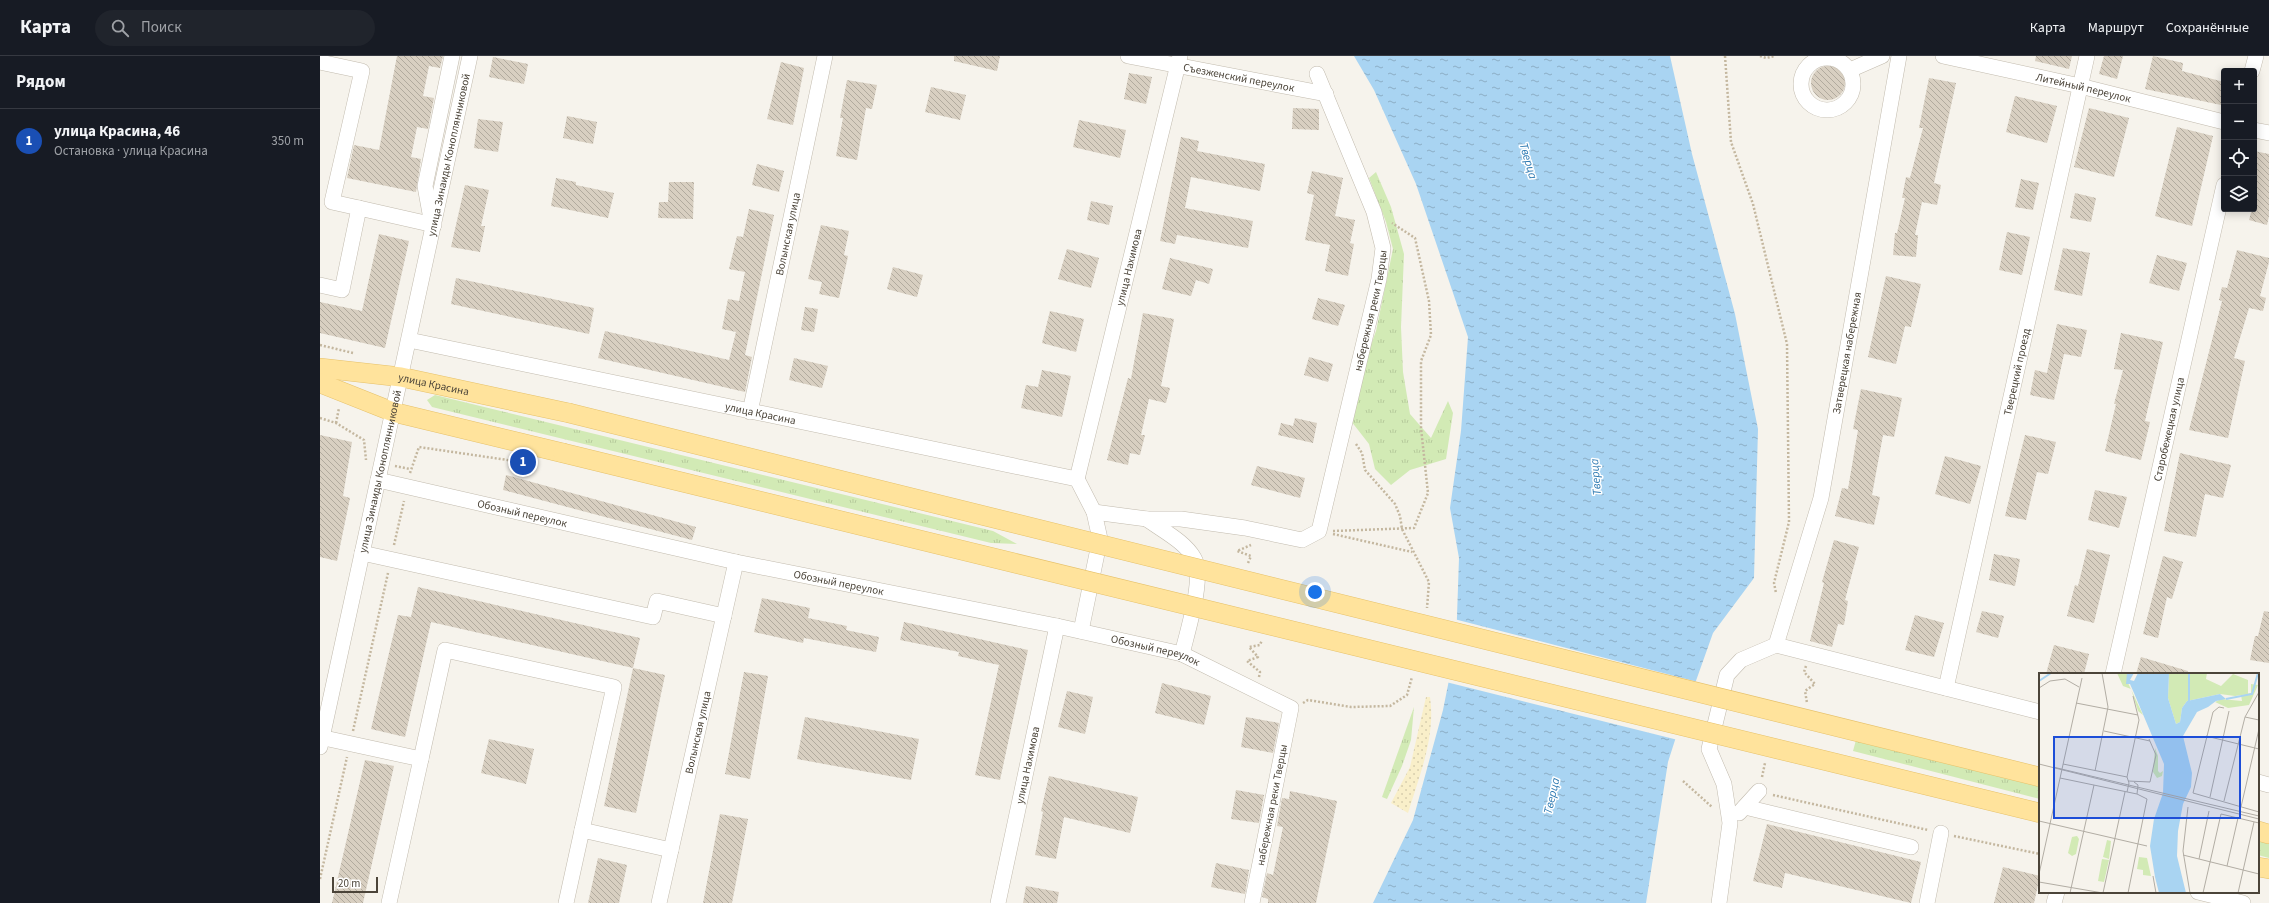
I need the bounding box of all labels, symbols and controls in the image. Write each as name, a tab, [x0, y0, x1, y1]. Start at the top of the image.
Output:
search box	[95, 10, 375, 46]
text: Карта	[20, 14, 71, 41]
icon: search	[109, 17, 131, 39]
text: Поиск	[141, 17, 182, 38]
text: Карта	[2030, 18, 2066, 38]
text: Маршрут	[2088, 18, 2144, 38]
text: Сохранённые	[2166, 18, 2249, 38]
street label: Съезженский переулок	[1182, 59, 1296, 95]
map controls	[2221, 68, 2257, 212]
button: +	[2221, 68, 2257, 104]
street label: Литейный переулок	[2035, 69, 2133, 106]
text: Рядом	[16, 70, 66, 94]
street label: улица Зинаиды Коноплянниковой	[424, 72, 474, 238]
button: −	[2221, 104, 2257, 140]
text: улица Красина, 46	[54, 121, 180, 142]
text: 1	[26, 132, 32, 150]
text: 350 m	[271, 132, 304, 150]
button: locate	[2221, 140, 2257, 176]
water label: Тверца	[1515, 141, 1541, 182]
text: Остановка · улица Красина	[54, 142, 208, 160]
button: layers	[2221, 176, 2257, 212]
street label: Волынская улица	[771, 191, 804, 277]
street label: улица Нахимова	[1112, 227, 1145, 307]
street label: набережная реки Тверцы	[1350, 249, 1390, 373]
street label: Затверецкая набережная	[1828, 291, 1865, 415]
street label: Тверецкий проезд	[2000, 327, 2034, 417]
street label: улица Красина	[397, 369, 470, 399]
street label: Старобежецкая улица	[2149, 376, 2188, 483]
street label: улица Зинаиды Коноплянниковой	[355, 389, 405, 554]
street label: улица Красина	[724, 398, 797, 428]
pin: 1	[510, 447, 536, 477]
water label: Тверца	[1586, 457, 1606, 496]
street label: Обозный переулок	[476, 496, 569, 531]
street label: Обозный переулок	[792, 566, 886, 599]
your location	[1305, 582, 1325, 602]
street label: Обозный переулок	[1110, 631, 1203, 669]
inset map	[2039, 673, 2259, 893]
street label: Волынская улица	[681, 689, 714, 775]
street label: улица Нахимова	[1012, 725, 1043, 805]
street label: набережная реки Тверцы	[1253, 743, 1291, 867]
water label: Тверца	[1540, 776, 1565, 816]
scale bar	[332, 875, 378, 894]
text: 20 m	[338, 876, 360, 891]

